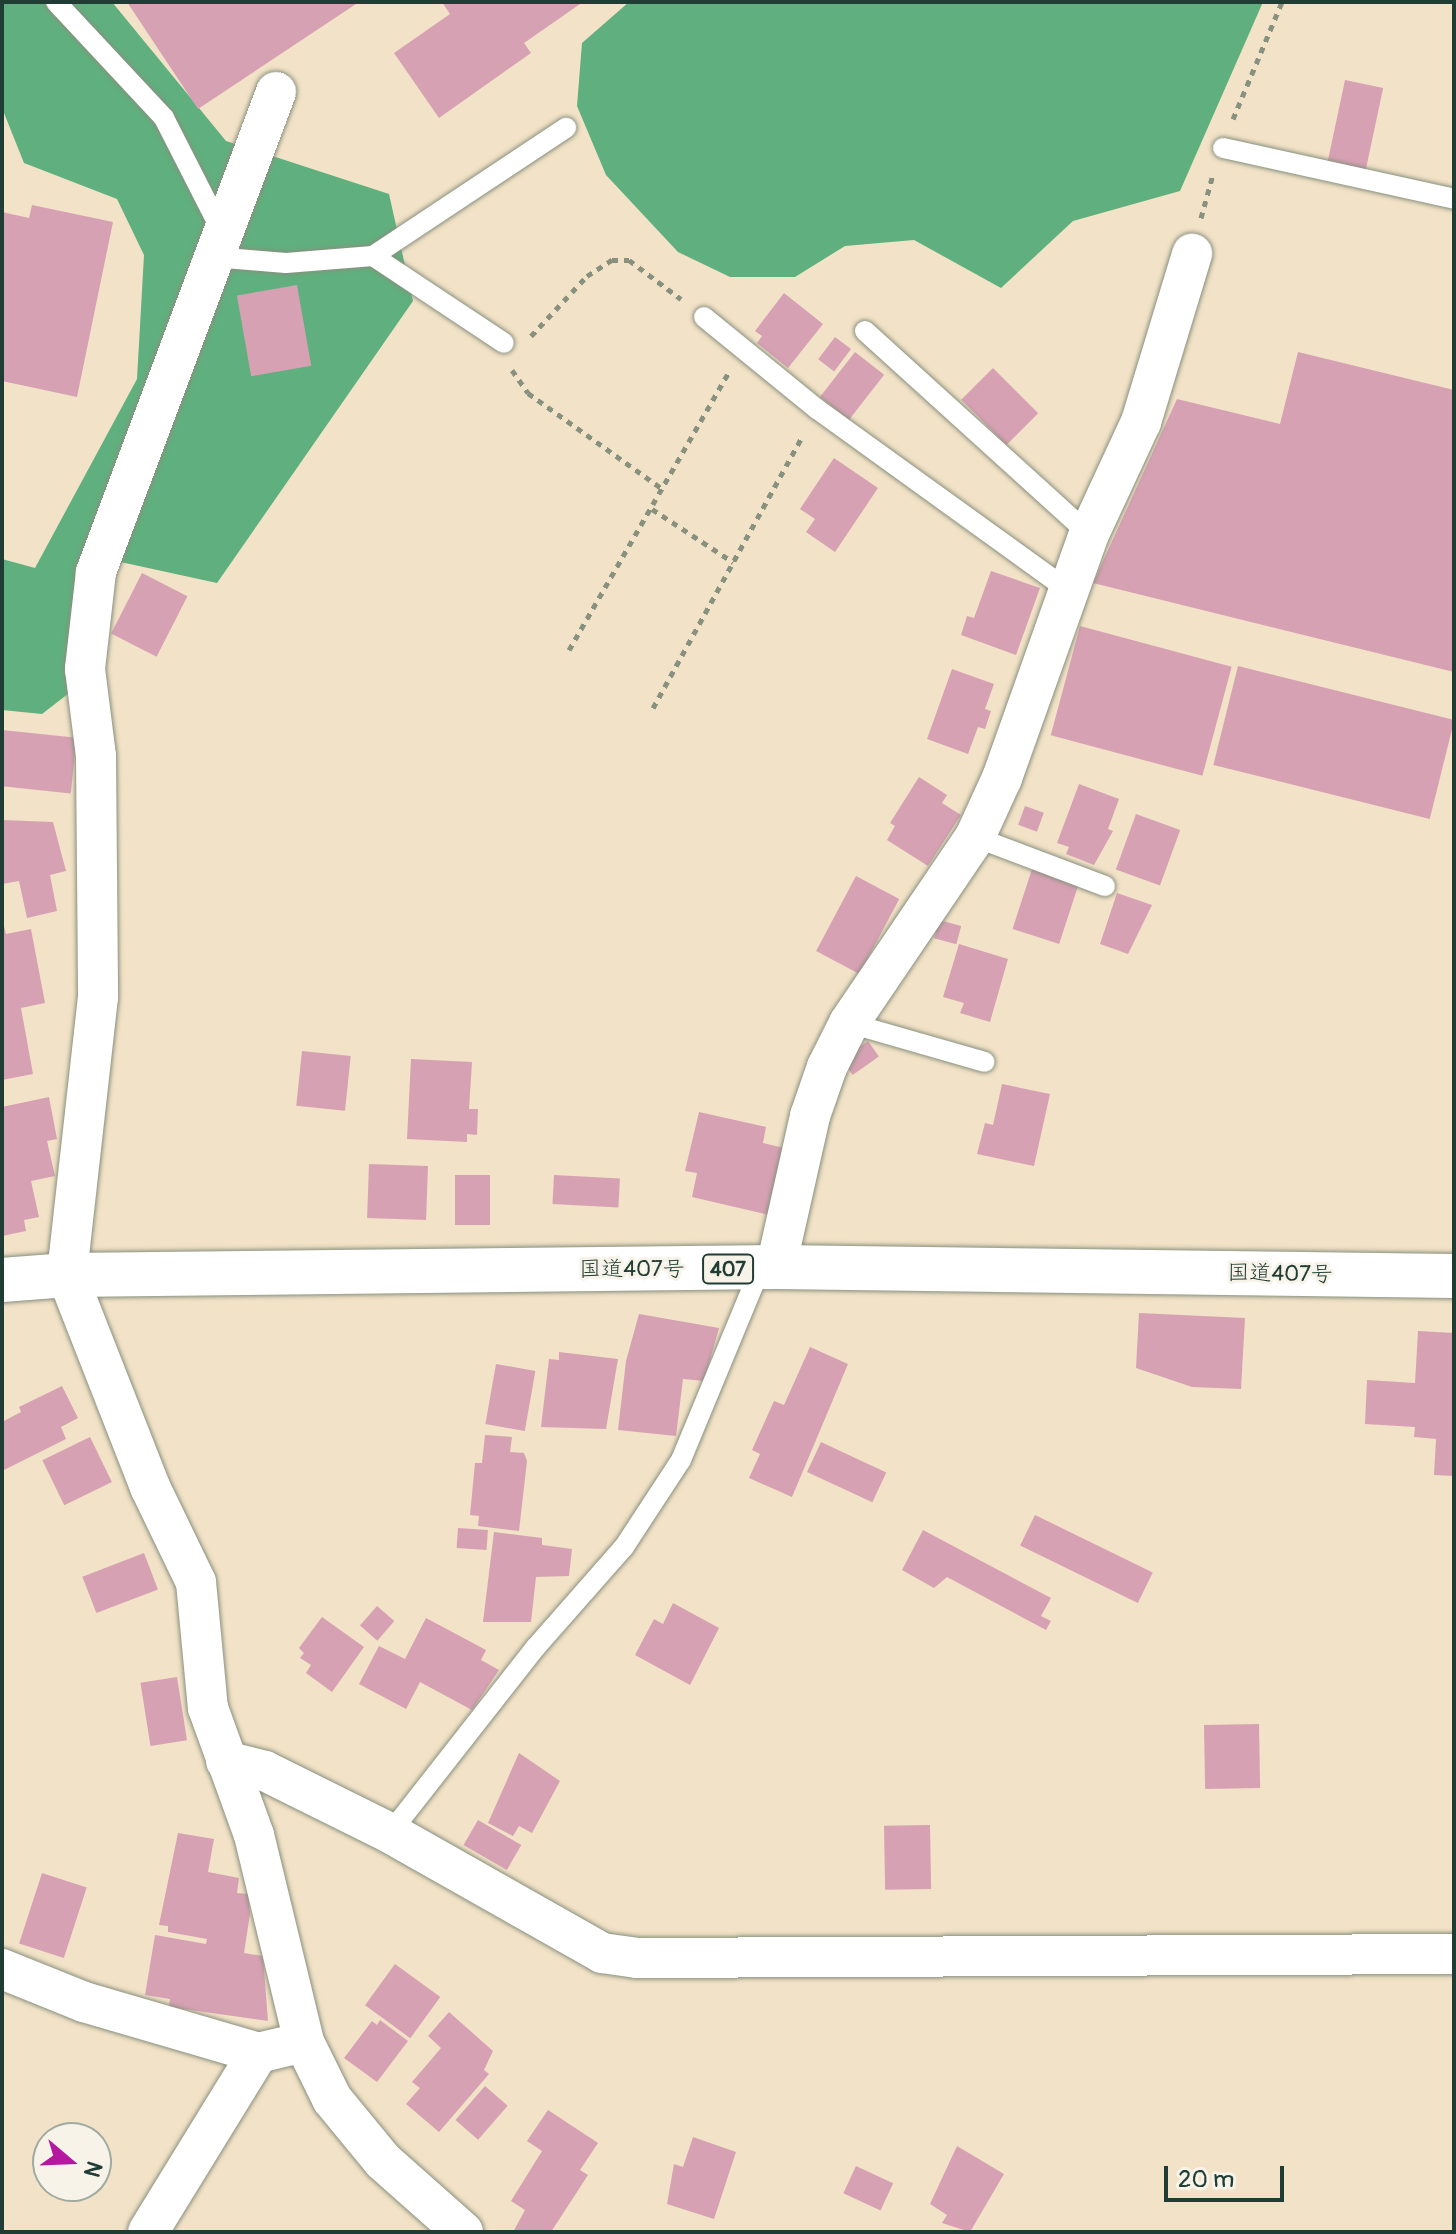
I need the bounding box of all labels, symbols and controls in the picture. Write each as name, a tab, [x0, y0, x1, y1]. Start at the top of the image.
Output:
road number: 407	[702, 1253, 754, 1285]
street label: 国道407号	[579, 1257, 685, 1283]
street label: 国道407号	[1227, 1260, 1333, 1288]
north arrow	[32, 2122, 112, 2202]
scale bar	[1168, 2150, 1288, 2200]
text: N	[77, 2158, 108, 2181]
text: 20 m	[1178, 2165, 1234, 2194]

